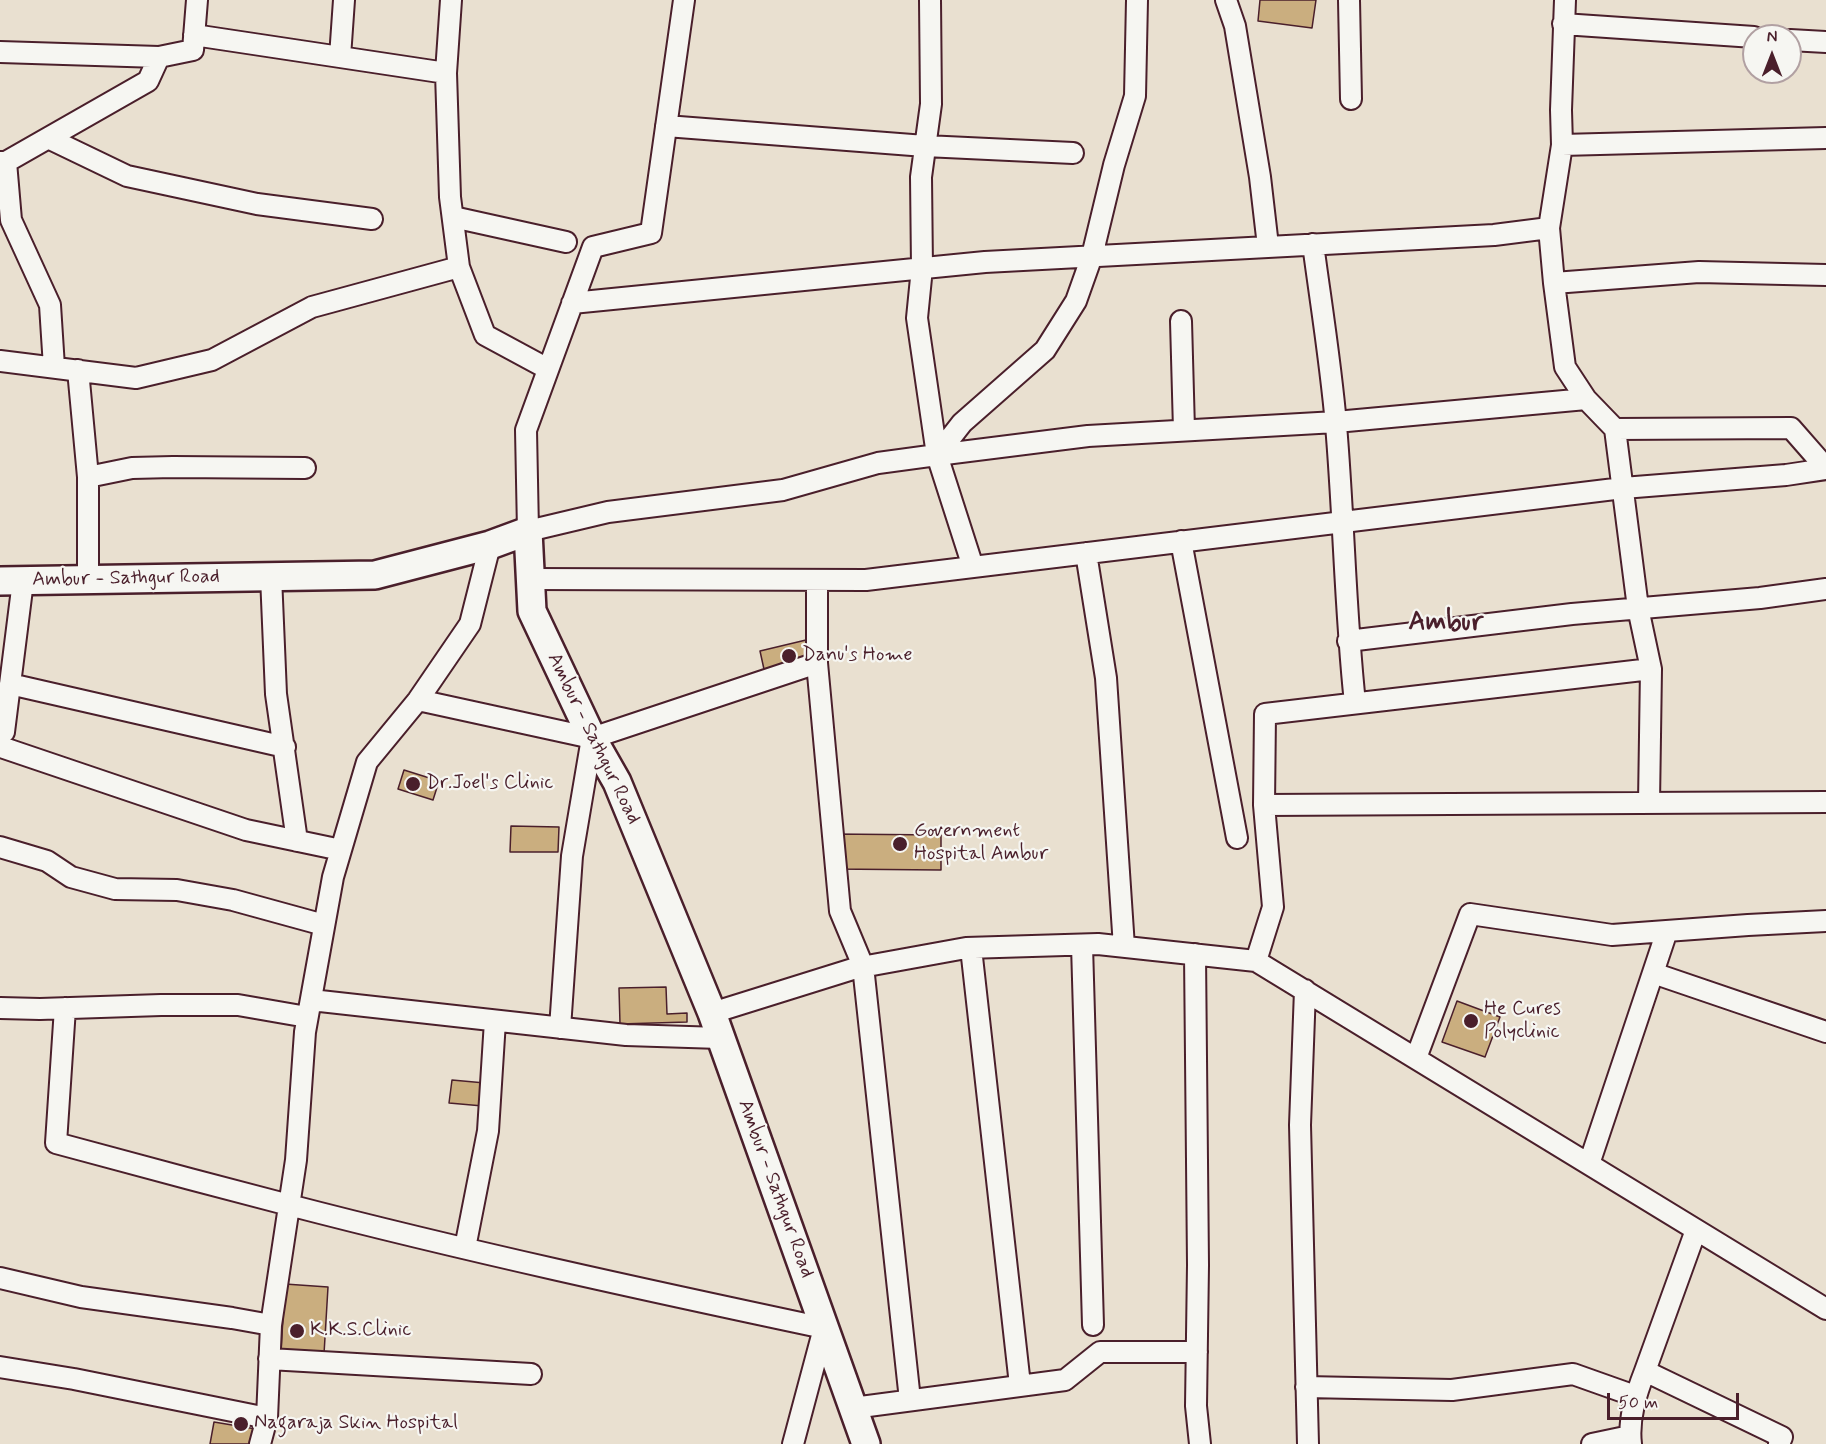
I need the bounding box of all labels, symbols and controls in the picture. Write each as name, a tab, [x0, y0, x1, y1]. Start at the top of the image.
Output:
north arrow	[1742, 24, 1802, 84]
text: N	[1767, 27, 1777, 48]
street label: Ambur - Sathgur Road	[32, 565, 220, 593]
district label: Ambur	[1408, 608, 1484, 640]
place label: Danu's Home	[802, 644, 913, 668]
marker: Danu's Home	[780, 647, 798, 665]
street label: Ambur - Sathgur Road	[541, 649, 645, 829]
place label: Dr.Joel's Clinic	[426, 772, 554, 796]
marker: Dr.Joel's Clinic	[404, 775, 422, 793]
place label: Government Hospital Ambur	[914, 820, 1048, 867]
marker: Government Hospital Ambur	[891, 835, 909, 853]
place label: He Cures Polyclinic	[1484, 998, 1561, 1045]
marker: He Cures Polyclinic	[1462, 1012, 1480, 1030]
street label: Ambur - Sathgur Road	[732, 1097, 818, 1281]
place label: K.K.S.Clinic	[310, 1319, 411, 1343]
marker: K.K.S.Clinic	[288, 1322, 306, 1340]
scale bar	[1610, 1381, 1742, 1419]
text: 50 m	[1618, 1391, 1658, 1415]
place label: Nagaraja Skin Hospital	[254, 1412, 458, 1436]
marker: Nagaraja Skin Hospital	[232, 1415, 250, 1433]

